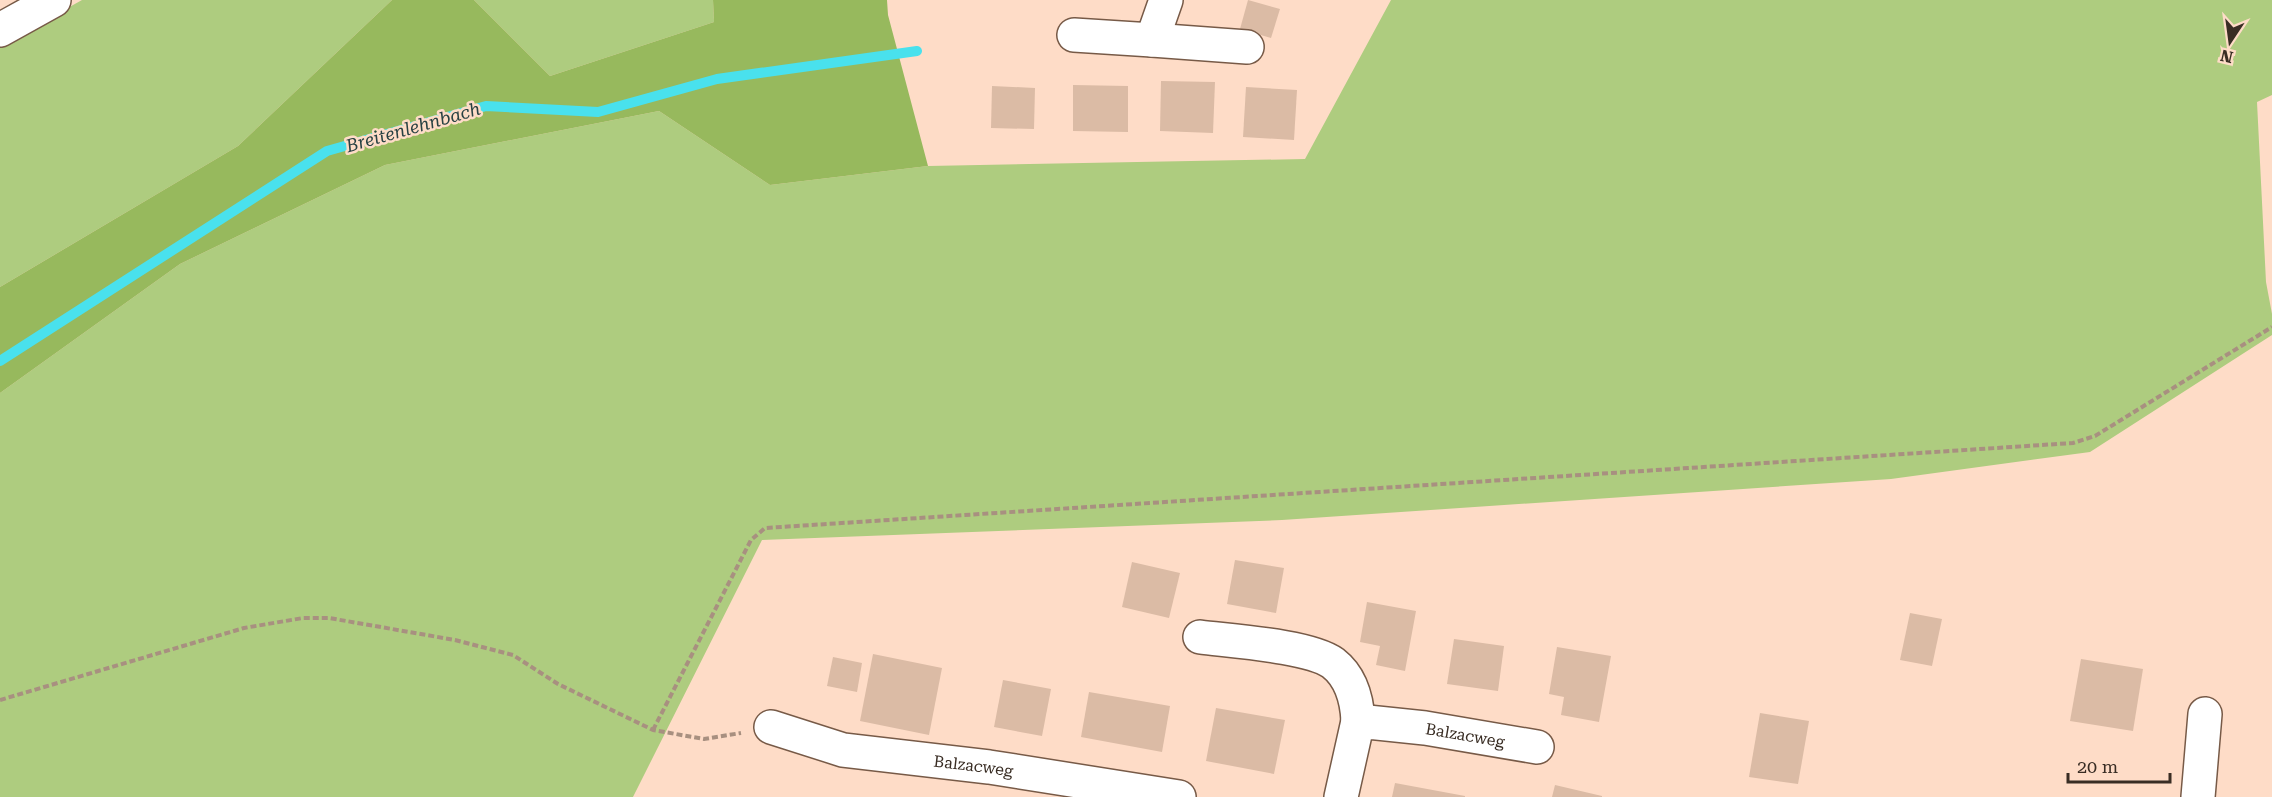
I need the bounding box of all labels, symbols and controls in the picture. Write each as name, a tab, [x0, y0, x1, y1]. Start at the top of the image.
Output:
north arrow	[2200, 12, 2260, 72]
text: N	[2219, 45, 2235, 67]
water label: Breitenlehnbach	[342, 98, 483, 157]
street label: Balzacweg	[1424, 719, 1507, 751]
scale bar	[2068, 746, 2170, 784]
street label: Balzacweg	[933, 751, 1016, 780]
text: 20 m	[2077, 756, 2118, 777]

